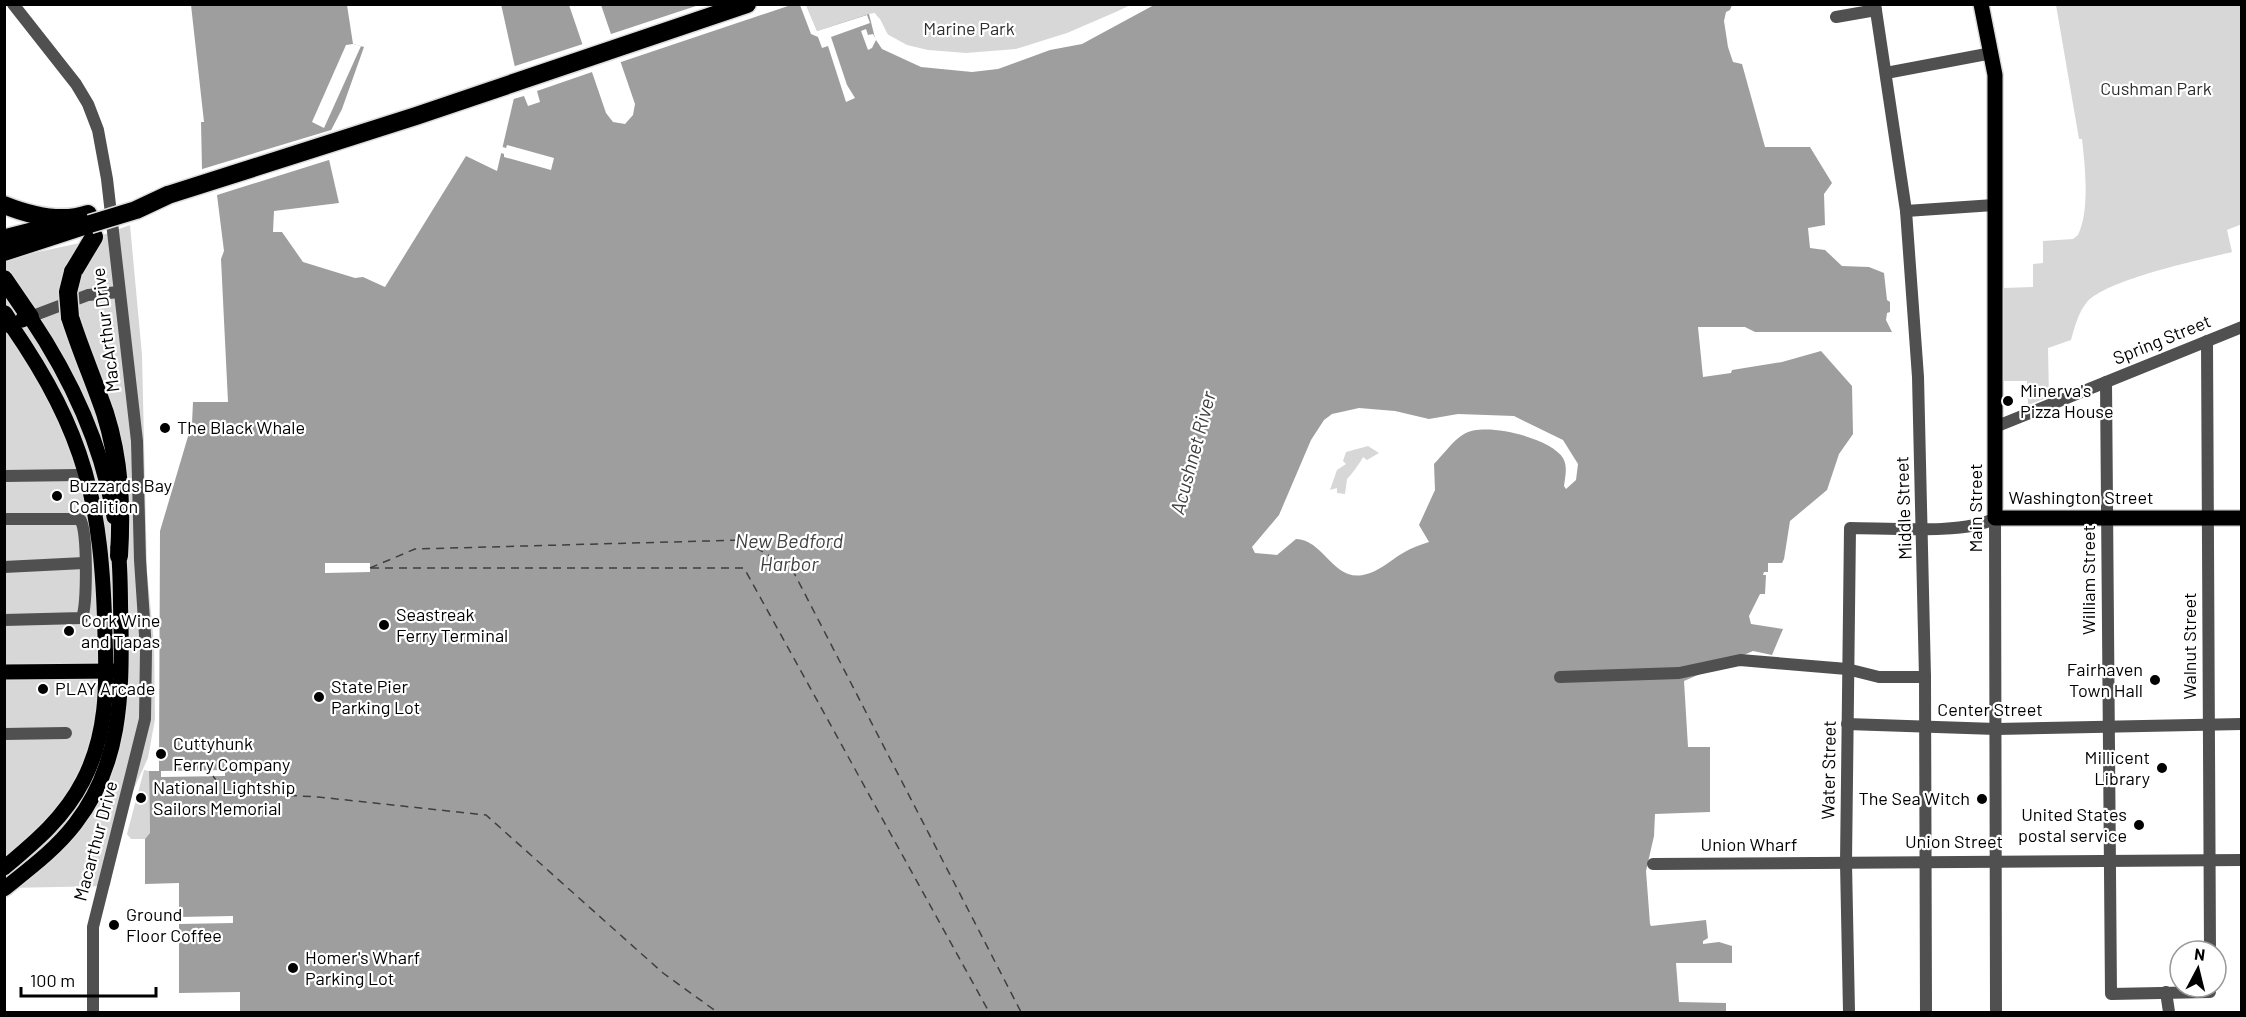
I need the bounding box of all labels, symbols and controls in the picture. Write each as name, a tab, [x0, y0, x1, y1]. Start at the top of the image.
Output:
park label: Marine Park	[923, 17, 1015, 39]
park label: Cushman Park	[2100, 77, 2212, 99]
street label: MacArthur Drive	[86, 267, 124, 394]
street label: Spring Street	[2109, 309, 2214, 369]
place label: Minerva's Pizza House	[2020, 379, 2114, 422]
water label: Acushnet River	[1164, 388, 1220, 517]
marker: Minerva's Pizza House	[2001, 394, 2015, 408]
place label: The Black Whale	[177, 416, 305, 438]
marker: The Black Whale	[158, 421, 172, 435]
street label: Middle Street	[1890, 456, 1916, 560]
street label: Main Street	[1964, 463, 1986, 553]
place label: Buzzards Bay Coalition	[69, 474, 172, 517]
street label: Washington Street	[2009, 486, 2153, 508]
marker: Buzzards Bay Coalition	[50, 489, 64, 503]
street label: William Street	[2077, 525, 2099, 635]
water label: New Bedford Harbor	[735, 528, 844, 575]
street label: Walnut Street	[2178, 593, 2200, 699]
place label: Seastreak Ferry Terminal	[396, 603, 508, 646]
place label: Cork Wine and Tapas	[81, 609, 160, 652]
marker: Seastreak Ferry Terminal	[377, 618, 391, 632]
marker: Cork Wine and Tapas	[62, 624, 76, 638]
place label: Fairhaven Town Hall	[2067, 658, 2143, 701]
marker: Fairhaven Town Hall	[2148, 673, 2162, 687]
place label: State Pier Parking Lot	[331, 675, 420, 718]
place label: PLAY Arcade	[55, 677, 155, 699]
marker: PLAY Arcade	[36, 682, 50, 696]
marker: State Pier Parking Lot	[312, 690, 326, 704]
street label: Center Street	[1937, 698, 2043, 720]
street label: Water Street	[1816, 720, 1840, 820]
place label: Cuttyhunk Ferry Company	[173, 732, 290, 775]
place label: Millicent Library	[2085, 746, 2150, 789]
marker: Cuttyhunk Ferry Company	[154, 747, 168, 761]
marker: Millicent Library	[2155, 761, 2169, 775]
place label: National Lightship Sailors Memorial	[153, 776, 295, 819]
street label: Macarthur Drive	[68, 778, 122, 903]
place label: The Sea Witch	[1858, 787, 1970, 809]
marker: National Lightship Sailors Memorial	[134, 791, 148, 805]
marker: The Sea Witch	[1975, 792, 1989, 806]
place label: United States postal service	[2018, 803, 2127, 846]
marker: United States postal service	[2132, 818, 2146, 832]
street label: Union Street	[1905, 830, 2003, 852]
street label: Union Wharf	[1701, 833, 1797, 855]
place label: Ground Floor Coffee	[126, 903, 222, 946]
marker: Ground Floor Coffee	[107, 918, 121, 932]
north arrow	[2168, 939, 2228, 999]
text: N	[2193, 944, 2206, 964]
place label: Homer's Wharf Parking Lot	[305, 946, 420, 989]
scale bar	[21, 960, 156, 998]
marker: Homer's Wharf Parking Lot	[286, 961, 300, 975]
text: 100 m	[30, 969, 75, 991]

